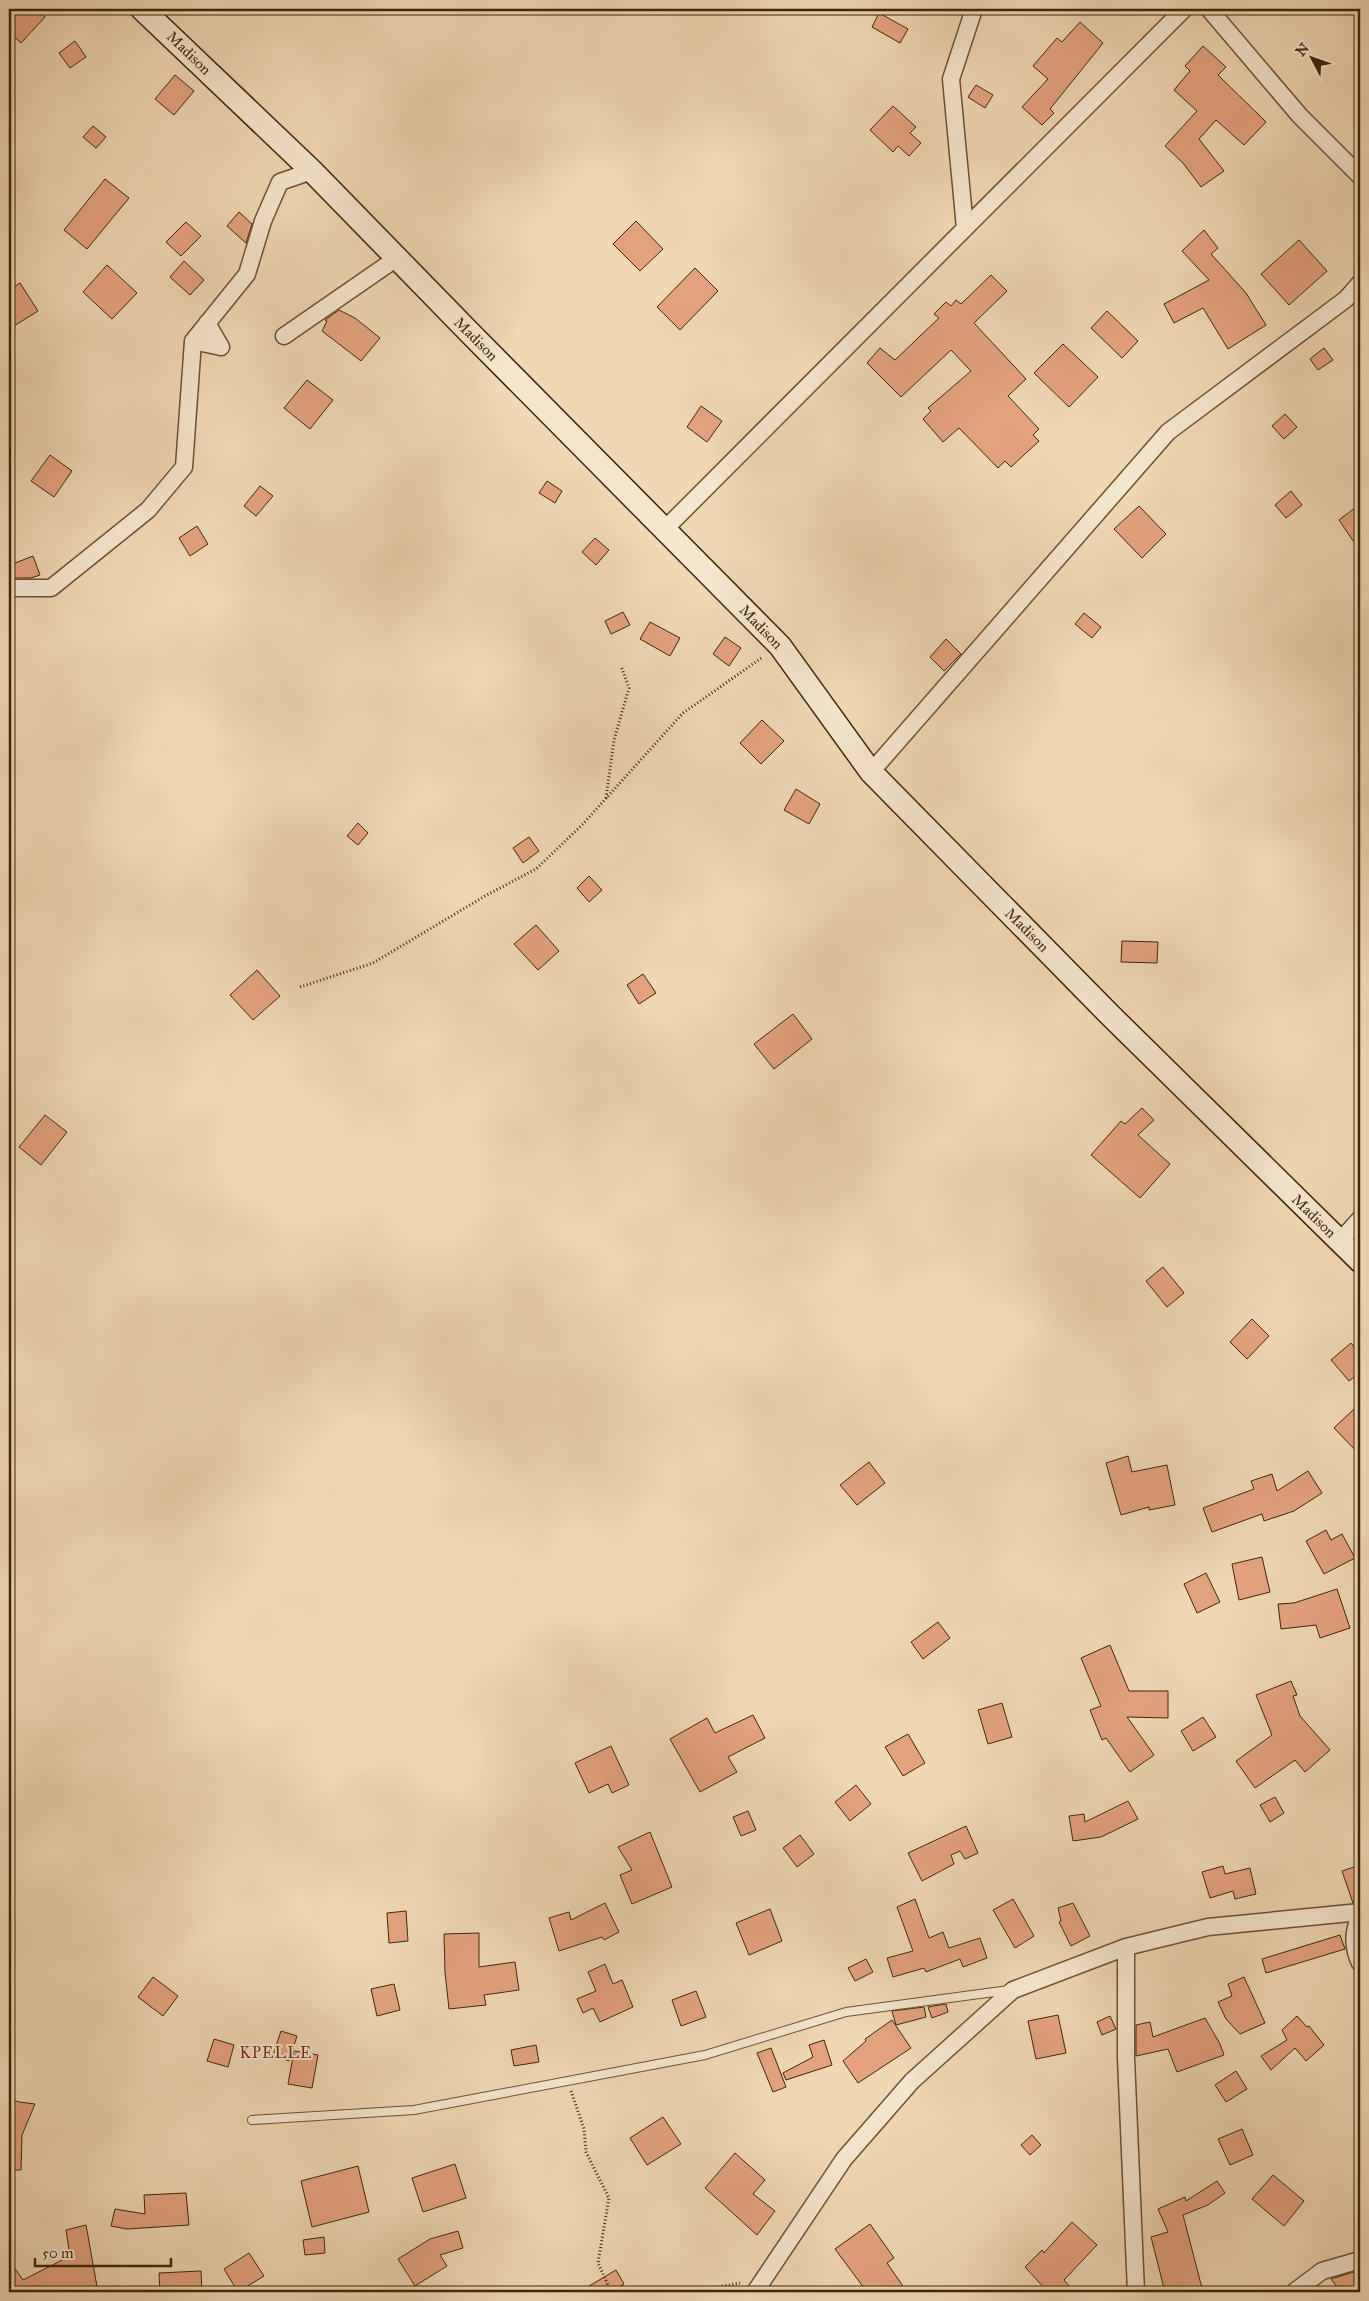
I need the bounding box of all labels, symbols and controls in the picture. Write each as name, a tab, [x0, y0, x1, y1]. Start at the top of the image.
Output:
street label: Madison	[163, 28, 215, 78]
north arrow	[1286, 32, 1336, 82]
text: N	[1292, 40, 1313, 60]
street label: Madison	[450, 313, 502, 365]
street label: Madison	[736, 601, 786, 653]
street label: Madison	[1001, 904, 1053, 956]
street label: Madison	[1288, 1191, 1340, 1241]
district label: KPELLE	[239, 2043, 313, 2062]
scale bar	[35, 2236, 171, 2268]
text: 50 m	[42, 2244, 74, 2262]

